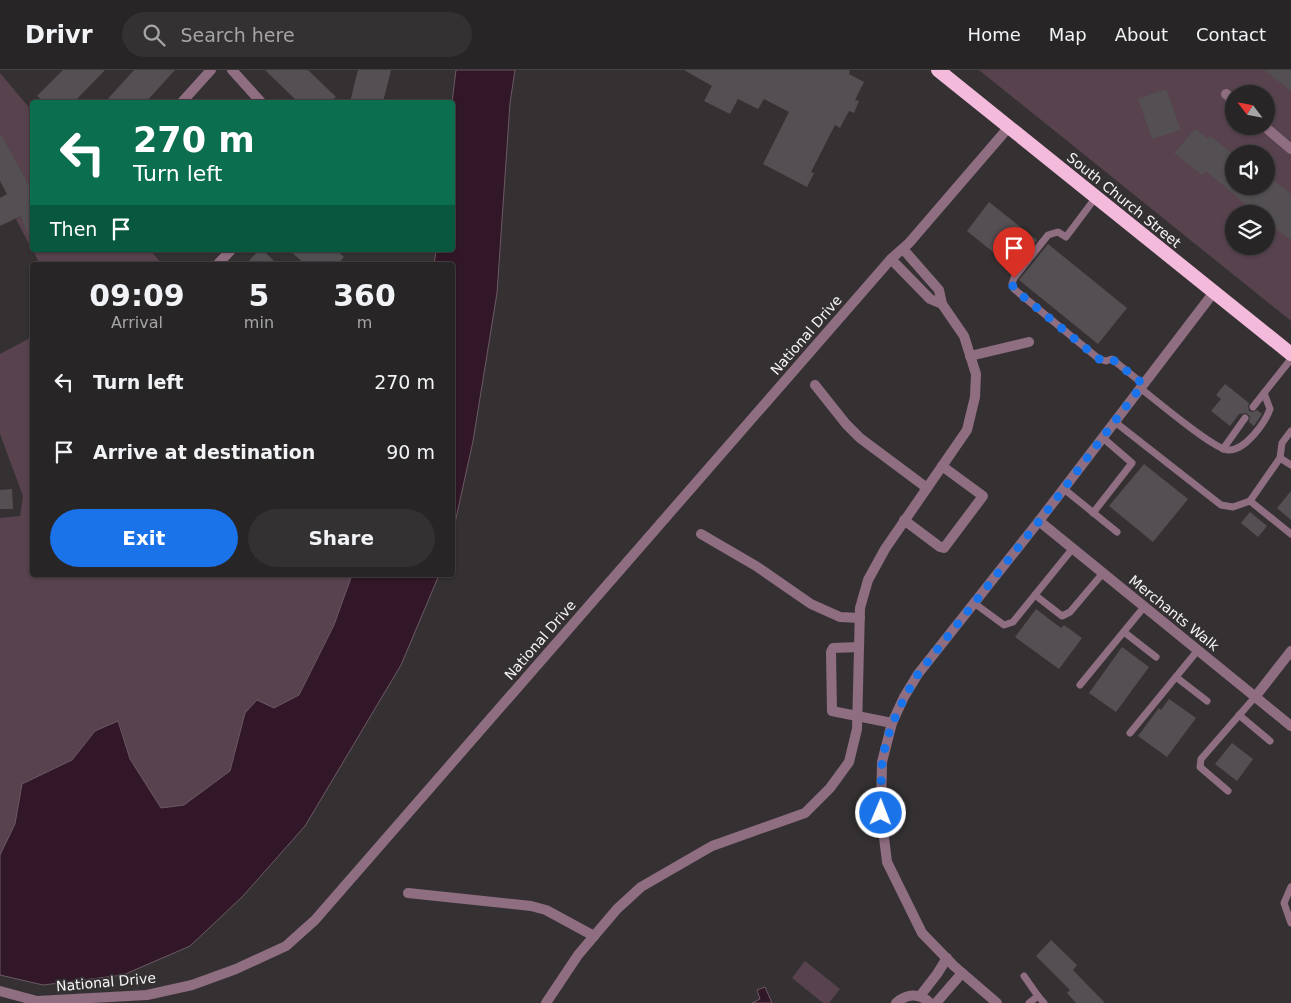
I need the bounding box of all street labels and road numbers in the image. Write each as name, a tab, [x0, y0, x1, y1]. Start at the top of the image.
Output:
street label: South Church Street	[1064, 149, 1184, 251]
street label: National Drive	[767, 292, 845, 378]
street label: Merchants Walk	[1126, 572, 1223, 655]
street label: National Drive	[501, 597, 579, 683]
street label: National Drive	[55, 970, 157, 994]

